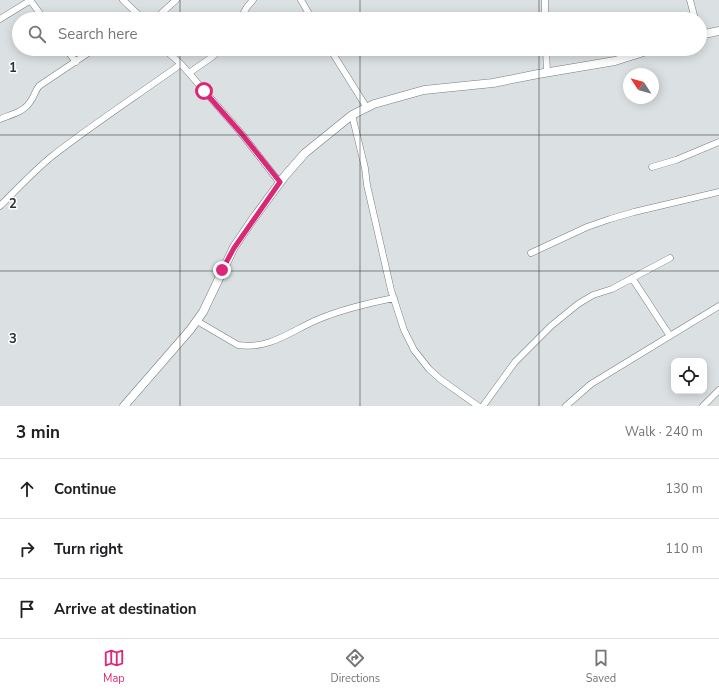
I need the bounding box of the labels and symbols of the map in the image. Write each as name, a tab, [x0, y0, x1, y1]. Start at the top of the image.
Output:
text: 1	[9, 59, 17, 77]
north arrow	[623, 68, 659, 104]
route start	[195, 82, 213, 100]
text: 2	[9, 195, 17, 213]
route end	[213, 261, 231, 279]
text: 3	[9, 330, 17, 348]

